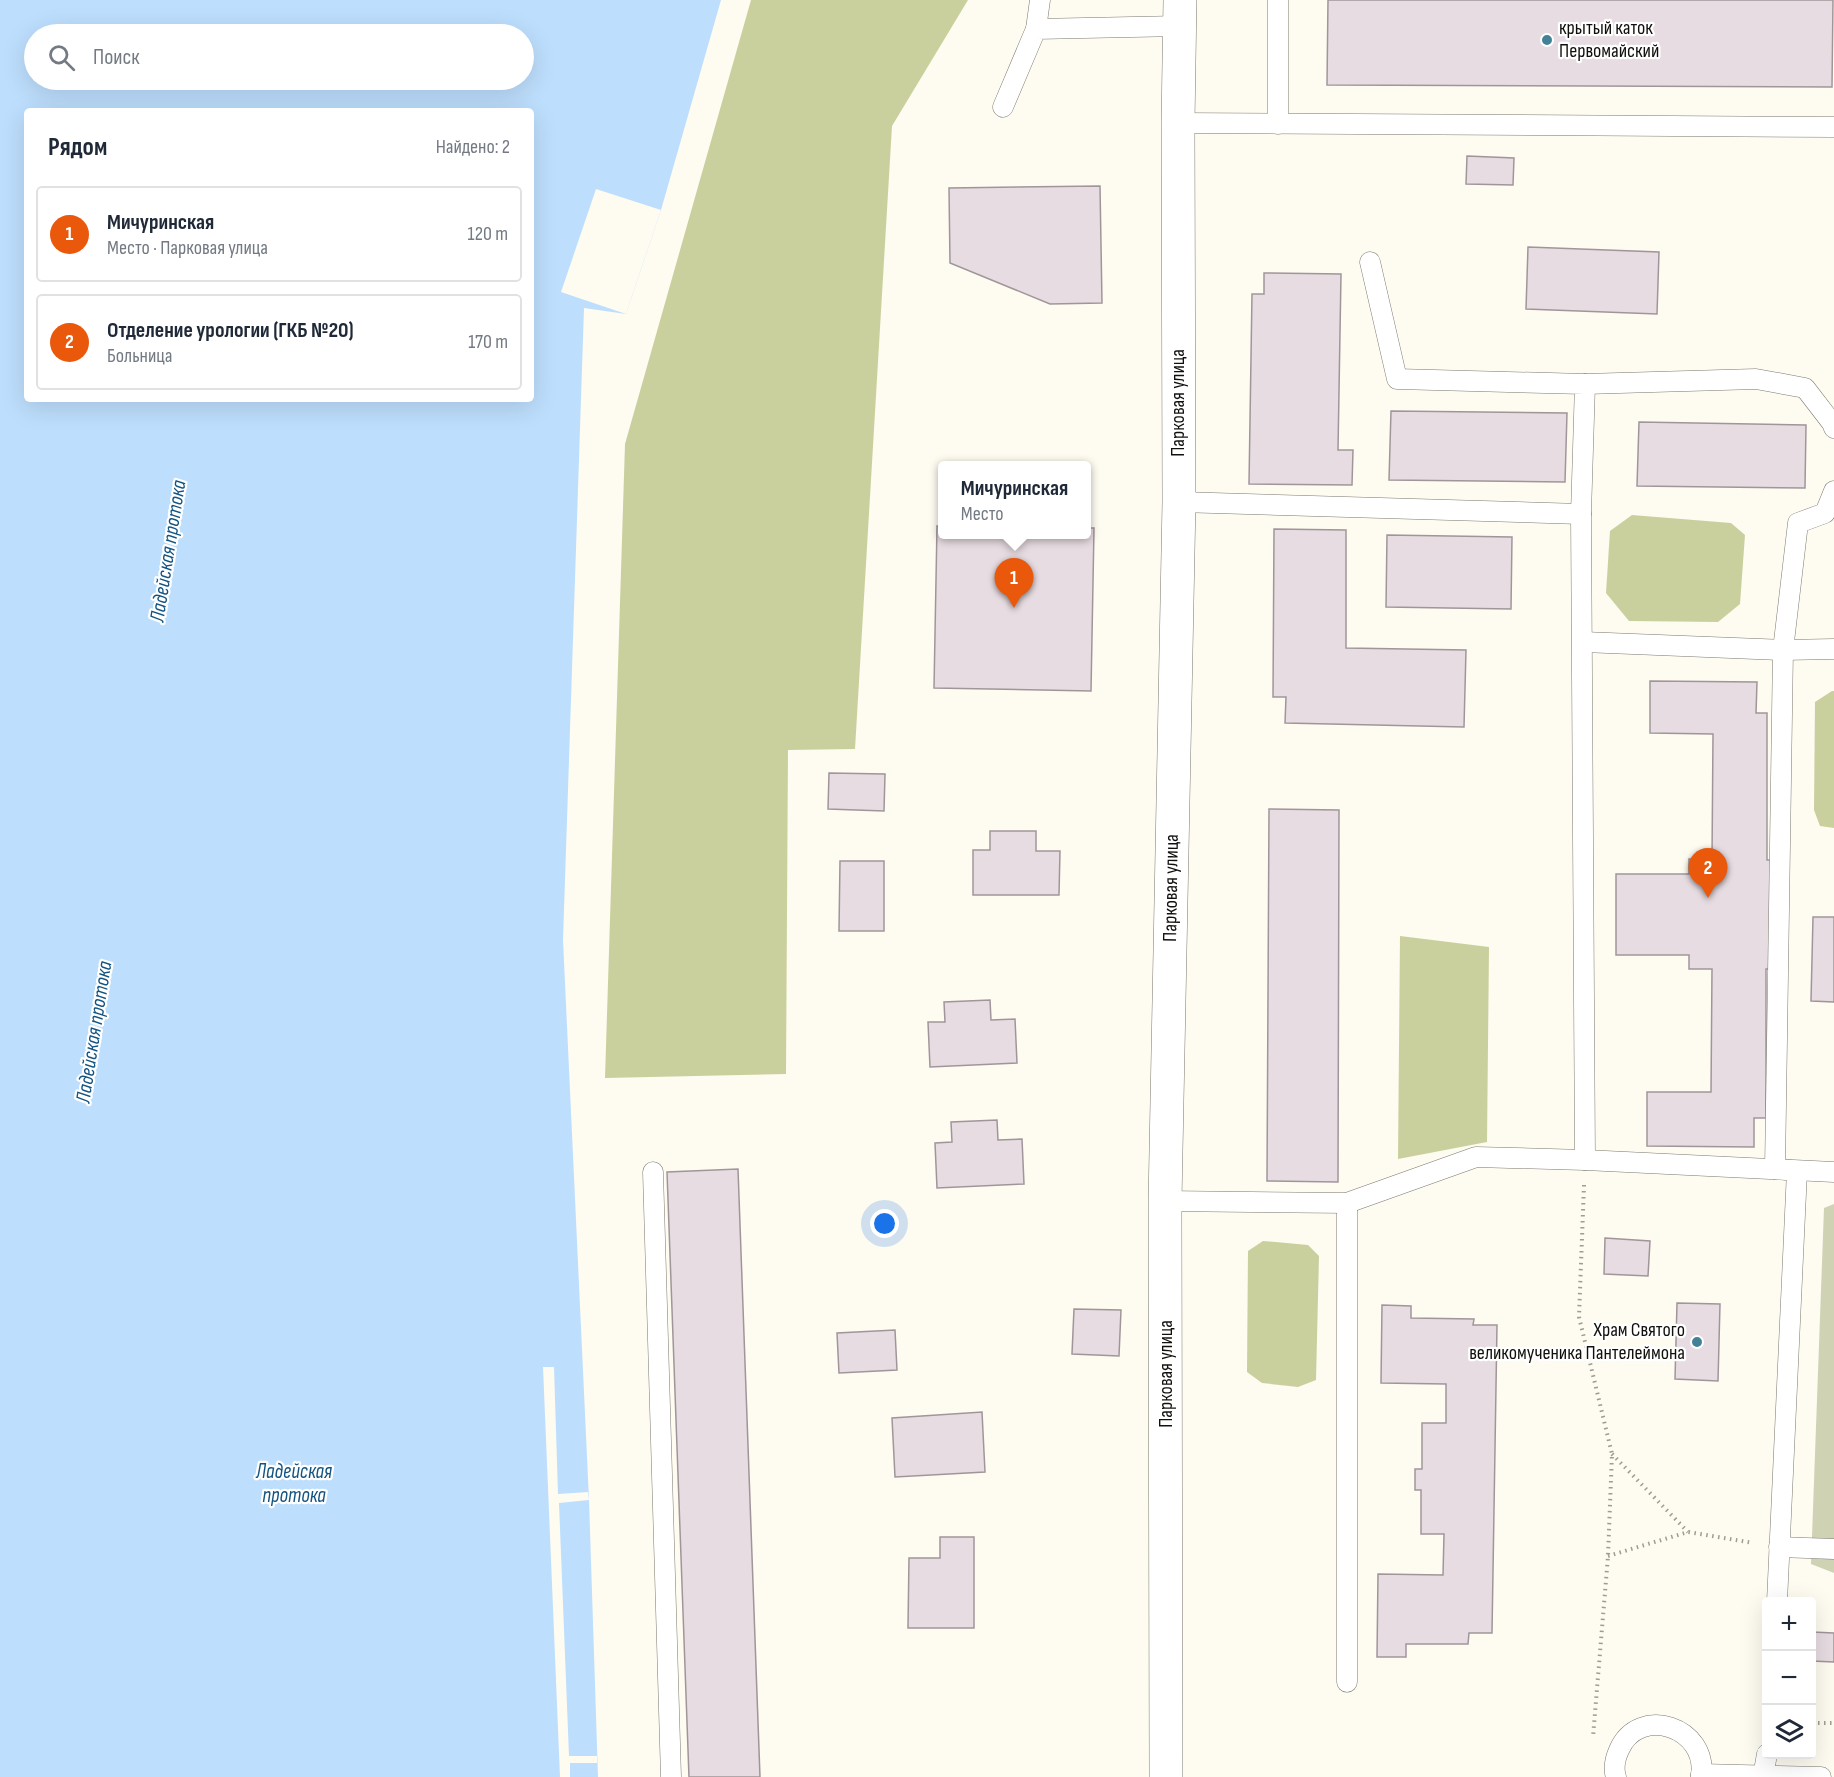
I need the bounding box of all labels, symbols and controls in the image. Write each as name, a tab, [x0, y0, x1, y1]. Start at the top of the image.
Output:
place label: крытый каток Первомайский	[1559, 16, 1659, 63]
search box	[24, 24, 534, 90]
marker: крытый каток Первомайский	[1540, 33, 1554, 47]
icon: search	[45, 41, 78, 74]
text: Поиск	[93, 44, 139, 71]
text: Рядом	[48, 132, 107, 163]
text: Найдено: 2	[436, 135, 510, 159]
text: Мичуринская	[107, 209, 214, 236]
text: 1	[66, 222, 73, 246]
text: 120 m	[468, 222, 508, 246]
text: Место · Парковая улица	[107, 236, 268, 260]
text: Отделение урологии (ГКБ №20)	[107, 317, 354, 344]
text: 2	[65, 330, 74, 354]
text: 170 m	[468, 330, 508, 354]
text: Больница	[107, 344, 172, 368]
street label: Парковая улица	[1166, 349, 1190, 457]
popup	[938, 461, 1091, 539]
text: Мичуринская	[961, 475, 1068, 502]
water label: Ладейская протока	[144, 478, 192, 625]
text: Место	[961, 502, 1004, 526]
pin: 1	[994, 558, 1034, 608]
street label: Парковая улица	[1158, 834, 1184, 942]
pin: 2	[1688, 848, 1728, 898]
water label: Ладейская протока	[70, 959, 118, 1106]
your location	[870, 1209, 899, 1238]
place label: Храм Святого великомученика Пантелеймона	[1469, 1318, 1685, 1365]
street label: Парковая улица	[1154, 1320, 1178, 1428]
marker: Храм Святого великомученика Пантелеймона	[1690, 1335, 1704, 1349]
water label: Ладейская протока	[255, 1459, 332, 1508]
map controls	[1762, 1597, 1816, 1759]
button: +	[1762, 1597, 1816, 1651]
button: −	[1762, 1651, 1816, 1705]
button: layers	[1762, 1705, 1816, 1759]

